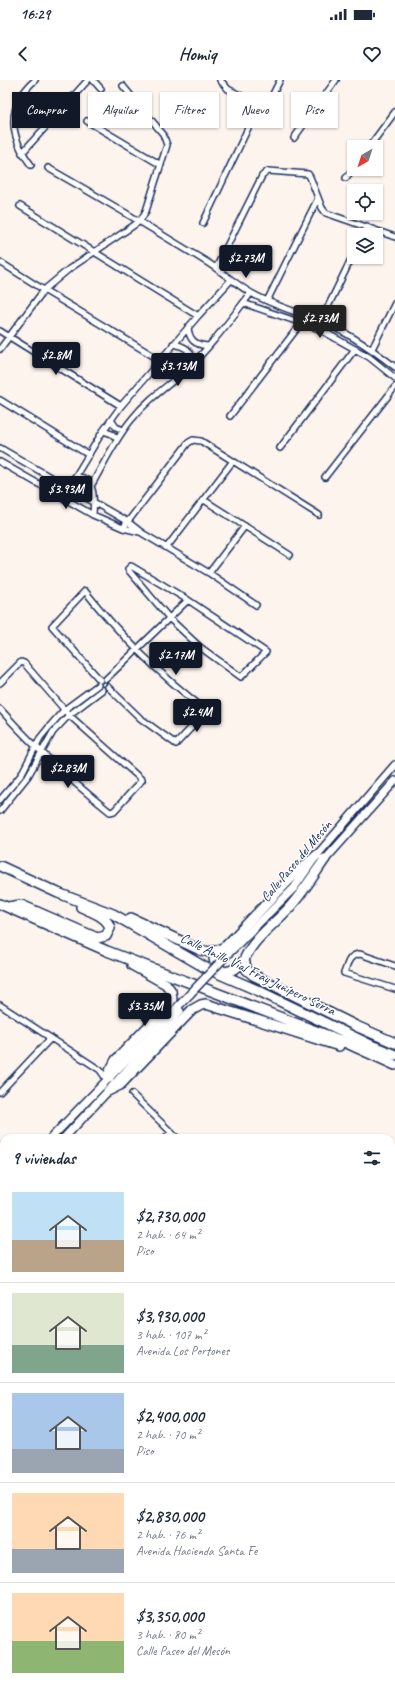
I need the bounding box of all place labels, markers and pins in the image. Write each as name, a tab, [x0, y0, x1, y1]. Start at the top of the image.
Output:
pin: $2.73M	[213, 245, 279, 279]
pin: $2.73M	[287, 305, 353, 339]
pin: $2.8M	[28, 342, 84, 376]
pin: $3.13M	[145, 353, 211, 387]
pin: $3.93M	[33, 476, 99, 510]
pin: $2.17M	[143, 642, 209, 676]
pin: $2.4M	[169, 699, 225, 733]
pin: $2.83M	[35, 755, 101, 789]
pin: $3.35M	[112, 993, 178, 1027]

